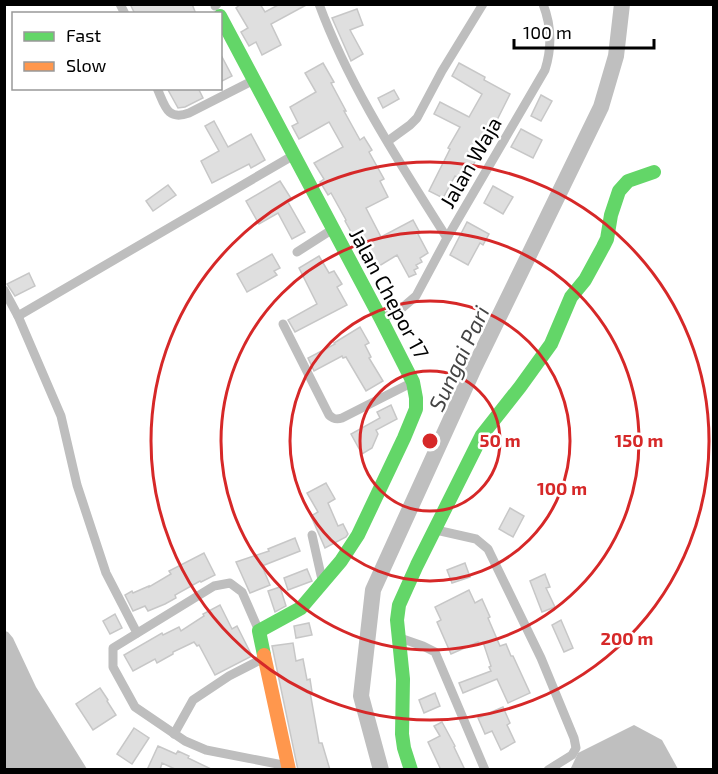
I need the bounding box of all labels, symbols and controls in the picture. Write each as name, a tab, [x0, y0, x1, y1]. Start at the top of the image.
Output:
legend	[12, 12, 222, 90]
scale bar	[514, 12, 654, 50]
text: 100 m	[523, 21, 572, 43]
text: Fast	[66, 24, 101, 46]
text: Slow	[66, 54, 107, 76]
street label: Jalan Waja	[434, 112, 507, 212]
street label: Jalan Chepor 17	[345, 223, 435, 363]
water label: Sungai Pari	[422, 301, 494, 415]
text: 50 m	[479, 429, 521, 451]
text: 150 m	[615, 429, 663, 451]
centre of rings	[420, 431, 440, 451]
text: 100 m	[537, 477, 587, 499]
text: 200 m	[601, 627, 653, 649]

